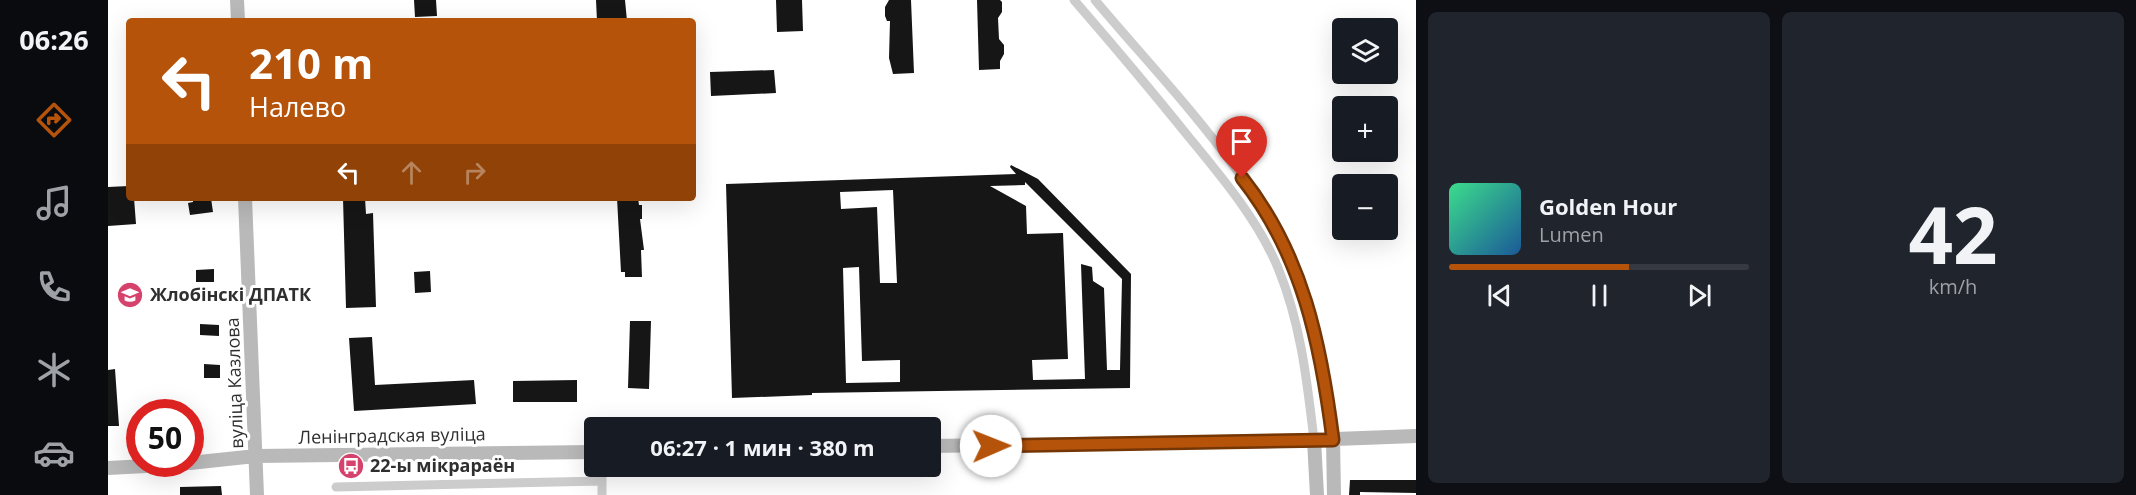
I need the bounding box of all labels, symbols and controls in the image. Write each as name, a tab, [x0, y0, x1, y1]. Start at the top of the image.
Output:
map controls	[1332, 18, 1398, 240]
button: layers	[1332, 18, 1398, 84]
text: 06:26	[19, 21, 89, 58]
text: 210 m	[249, 34, 373, 91]
icon: left	[150, 42, 228, 120]
text: Налево	[249, 88, 346, 125]
button: +	[1332, 96, 1398, 162]
icon: directions	[33, 99, 75, 141]
pin	[1216, 116, 1267, 178]
icon: arrive	[1225, 125, 1258, 158]
icon: left	[332, 156, 365, 189]
icon: ahead	[395, 156, 428, 189]
icon: right	[458, 156, 491, 189]
button: −	[1332, 174, 1398, 240]
text: 42	[1908, 181, 1998, 287]
icon: music	[33, 182, 75, 224]
text: Golden Hour	[1539, 191, 1677, 221]
text: Lumen	[1539, 221, 1604, 248]
icon: phone	[33, 266, 75, 308]
text: km/h	[1929, 273, 1977, 300]
icon: previous	[1483, 279, 1516, 312]
icon: pause	[1583, 279, 1616, 312]
icon: next	[1683, 279, 1716, 312]
school or university icon: Жлобінскі ДПАТК	[115, 280, 145, 310]
place label: Жлобінскі ДПАТК	[150, 282, 312, 306]
street label: вуліца Казлова	[220, 317, 248, 449]
icon: climate	[33, 349, 75, 391]
speed limit sign: 50	[126, 399, 204, 477]
position arrow	[959, 414, 1023, 478]
street label: Ленінградская вуліца	[298, 421, 486, 449]
icon: car	[33, 432, 75, 474]
text: 06:27 · 1 мин · 380 m	[650, 432, 875, 462]
bus stop icon: 22-ы мікрараён	[336, 451, 366, 481]
place label: 22-ы мікрараён	[370, 453, 515, 477]

